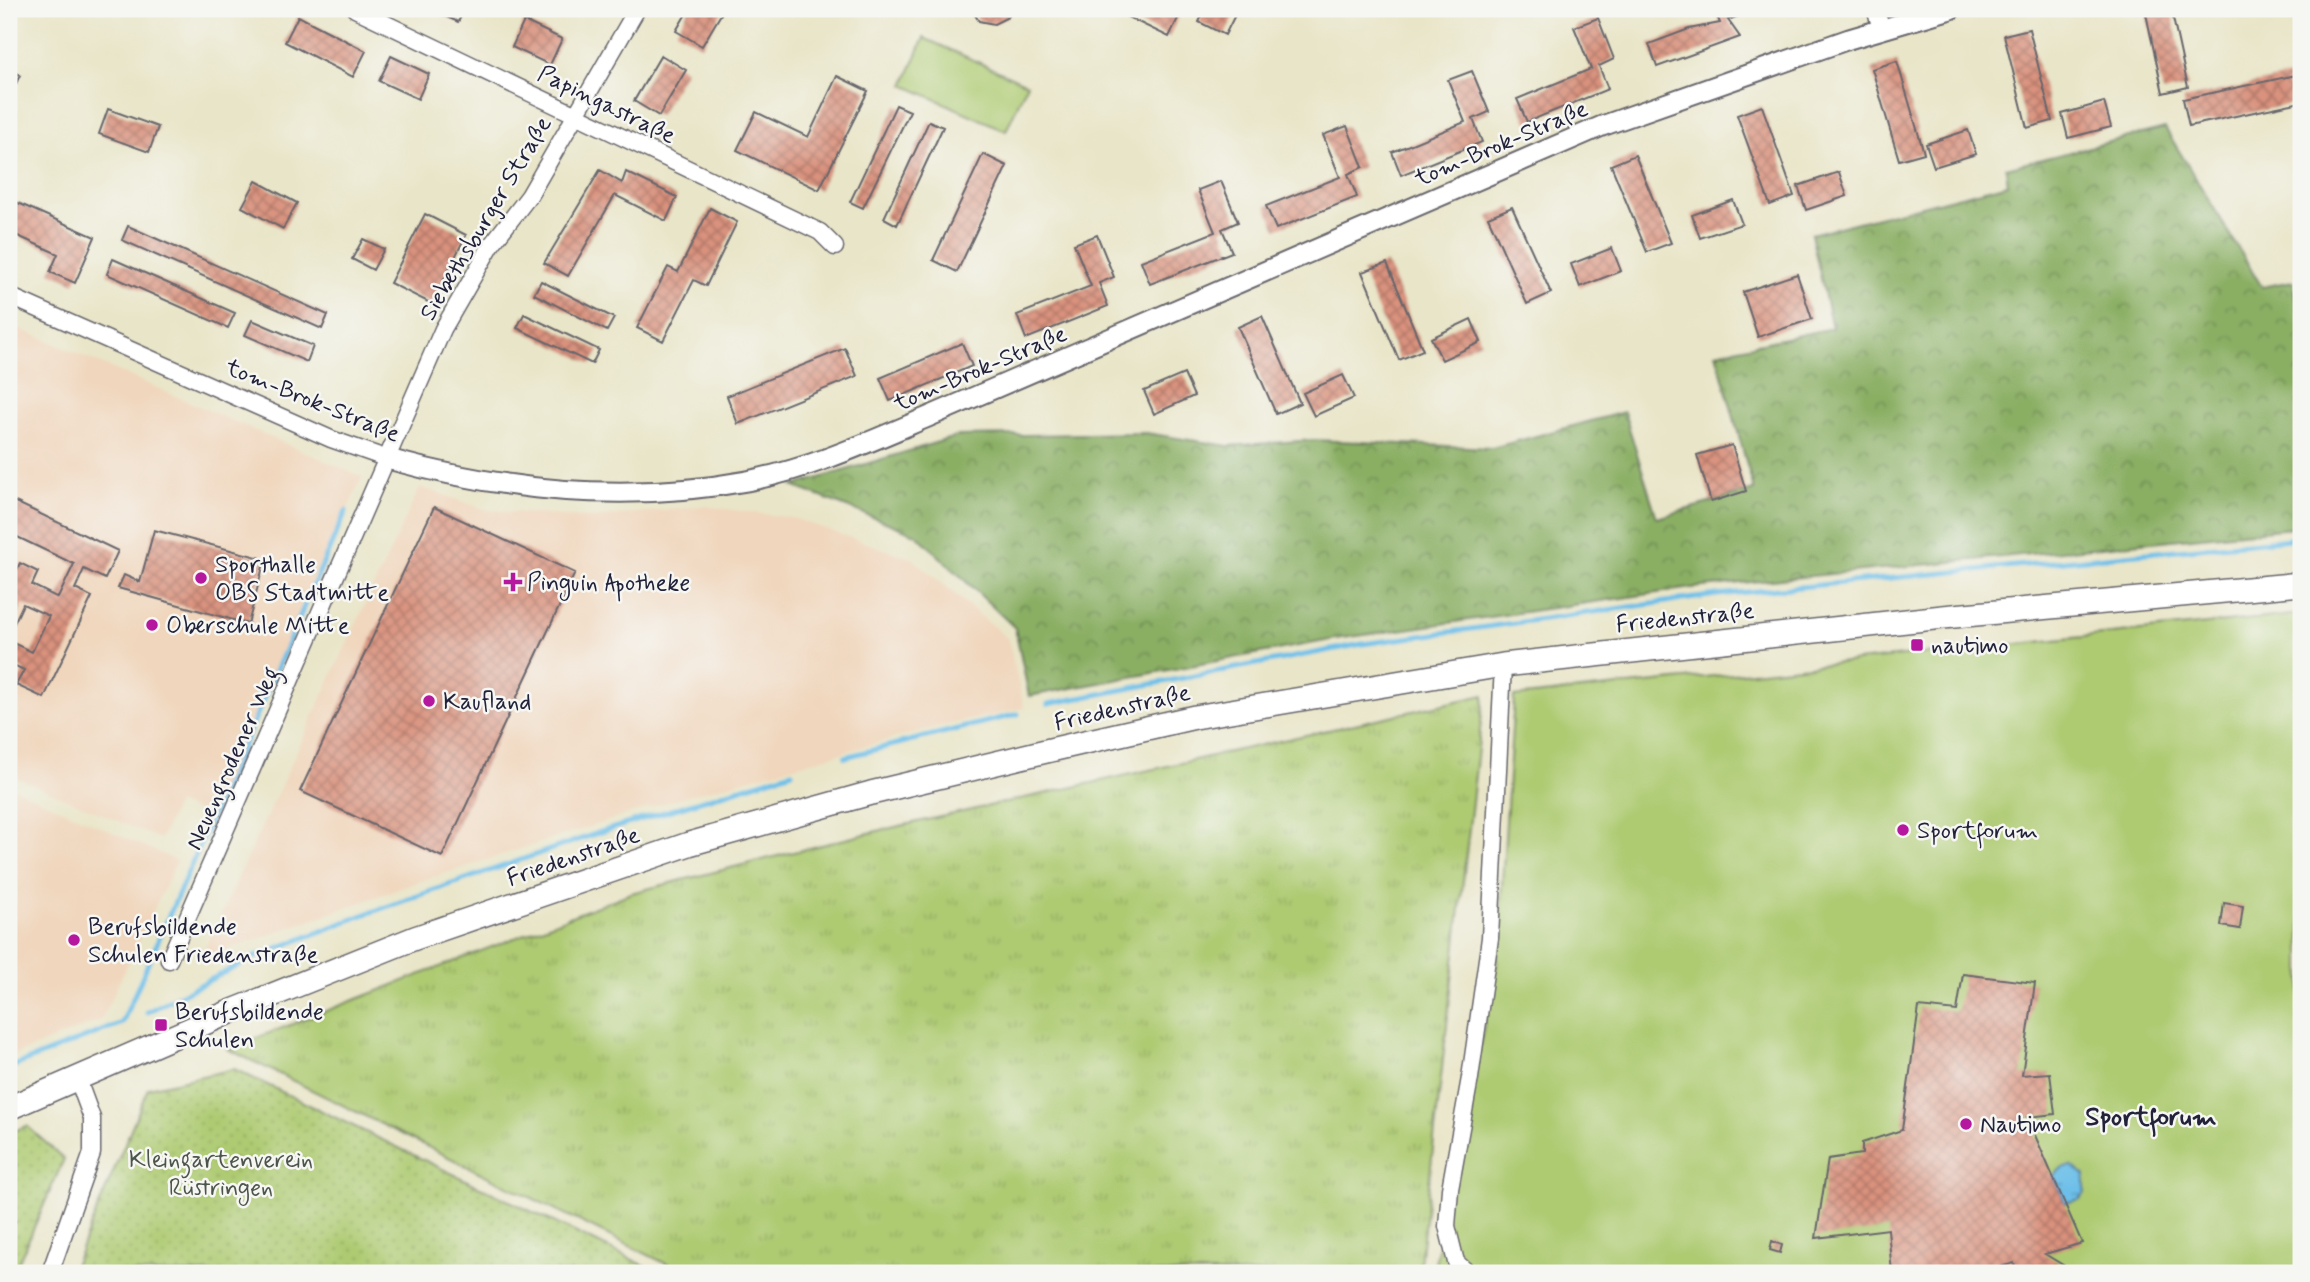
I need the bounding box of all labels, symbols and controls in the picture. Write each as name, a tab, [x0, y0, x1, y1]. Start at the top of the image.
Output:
street label: Papingastraße	[532, 59, 681, 152]
street label: tom-Brok-Straße	[1409, 94, 1593, 195]
street label: Siebethsburger Straße	[413, 111, 560, 327]
street label: tom-Brok-Straße	[888, 319, 1072, 420]
street label: tom-Brok-Straße	[220, 352, 404, 451]
place label: Sporthalle OBS Stadtmitte	[215, 550, 389, 609]
place label: Pinguin Apotheke	[527, 568, 690, 602]
marker: Sporthalle OBS Stadtmitte	[193, 570, 209, 586]
marker: Pinguin Apotheke	[505, 574, 521, 590]
street label: Friedenstraße	[1614, 596, 1756, 641]
place label: Oberschule Mitte	[166, 611, 350, 642]
marker: Oberschule Mitte	[144, 617, 160, 633]
place label: nautimo	[1931, 631, 2009, 662]
marker: nautimo	[1909, 637, 1925, 653]
street label: Neuengrodener Weg	[179, 662, 290, 856]
street label: Friedenstraße	[1051, 678, 1194, 739]
place label: Kaufland	[443, 687, 531, 718]
marker: Kaufland	[421, 693, 437, 709]
place label: Sportforum	[1917, 816, 2038, 849]
street label: Friedenstraße	[503, 820, 644, 895]
marker: Sportforum	[1895, 822, 1911, 838]
place label: Berufsbildende Schulen Friedenstraße	[88, 912, 319, 971]
marker: Berufsbildende Schulen Friedenstraße	[66, 932, 82, 948]
place label: Berufsbildende Schulen	[175, 997, 324, 1056]
marker: Berufsbildende Schulen	[153, 1017, 169, 1033]
district label: Sportforum	[2085, 1101, 2217, 1137]
place label: Nautimo	[1980, 1110, 2061, 1141]
marker: Nautimo	[1958, 1116, 1974, 1132]
park label: Kleingartenverein Rüstringen	[129, 1145, 313, 1206]

